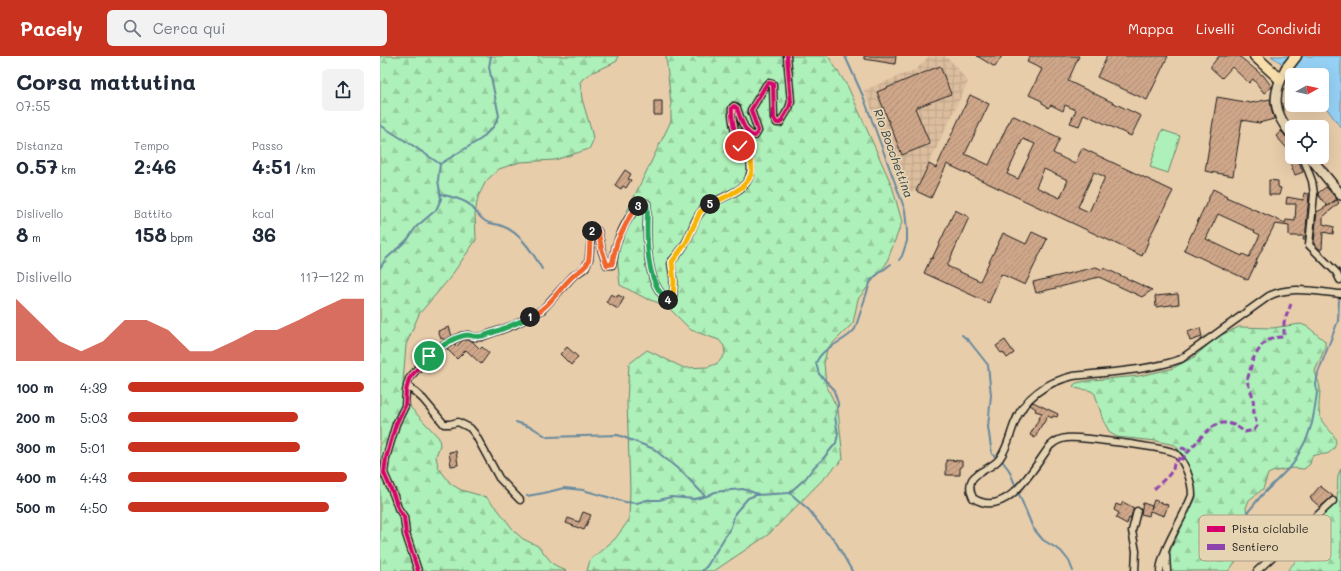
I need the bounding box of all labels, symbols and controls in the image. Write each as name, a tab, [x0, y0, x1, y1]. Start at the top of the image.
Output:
search box	[107, 10, 387, 46]
text: Pacely	[20, 16, 83, 41]
icon: search	[121, 17, 143, 39]
text: Cerca qui	[153, 18, 226, 38]
text: Mappa	[1128, 19, 1174, 38]
text: Livelli	[1196, 19, 1235, 38]
text: Condividi	[1257, 19, 1321, 38]
text: Corsa mattutina	[16, 67, 196, 96]
north arrow	[1285, 68, 1329, 112]
map controls	[1285, 68, 1329, 164]
button: share	[322, 69, 364, 111]
text: 07:55	[16, 97, 50, 114]
water label: Rio Bocchettina	[870, 106, 918, 200]
button: locate	[1285, 120, 1329, 164]
pin	[723, 129, 757, 163]
icon: check	[729, 135, 751, 157]
text: Distanza	[16, 138, 63, 153]
text: Tempo	[134, 138, 169, 153]
text: Passo	[252, 138, 283, 153]
text: 0.57	[16, 153, 58, 179]
text: 2:46	[134, 153, 176, 179]
text: 4:51	[252, 153, 292, 179]
text: km	[58, 162, 76, 177]
text: /km	[292, 162, 315, 177]
pin: 5	[700, 194, 720, 214]
pin: 3	[628, 196, 648, 216]
text: 5	[707, 196, 713, 211]
text: 3	[635, 198, 641, 213]
text: Dislivello	[16, 206, 63, 221]
text: Battito	[134, 206, 172, 221]
text: kcal	[252, 206, 274, 221]
text: 8	[16, 221, 28, 247]
text: 158	[134, 221, 167, 247]
text: 36	[252, 221, 276, 247]
pin: 2	[582, 221, 602, 241]
text: 2	[589, 223, 595, 238]
text: m	[28, 230, 41, 245]
text: bpm	[167, 230, 193, 245]
text: Dislivello	[16, 268, 72, 285]
text: 117–122 m	[300, 268, 364, 285]
pin: 4	[658, 290, 678, 310]
text: 4	[665, 292, 671, 307]
pin: 1	[520, 307, 540, 327]
text: 1	[528, 309, 532, 324]
pin	[412, 339, 446, 373]
icon: arrive	[418, 345, 440, 367]
text: 100 m	[16, 379, 53, 396]
text: 4:39	[80, 379, 107, 396]
text: 200 m	[16, 409, 55, 426]
text: 5:03	[80, 409, 107, 426]
text: 300 m	[16, 439, 56, 456]
text: 5:01	[80, 439, 105, 456]
text: 400 m	[16, 469, 56, 486]
text: 4:43	[80, 469, 107, 486]
text: 500 m	[16, 499, 55, 516]
text: 4:50	[80, 499, 107, 516]
legend	[1199, 515, 1331, 561]
text: Pista ciclabile	[1232, 521, 1309, 536]
text: Sentiero	[1232, 539, 1279, 554]

